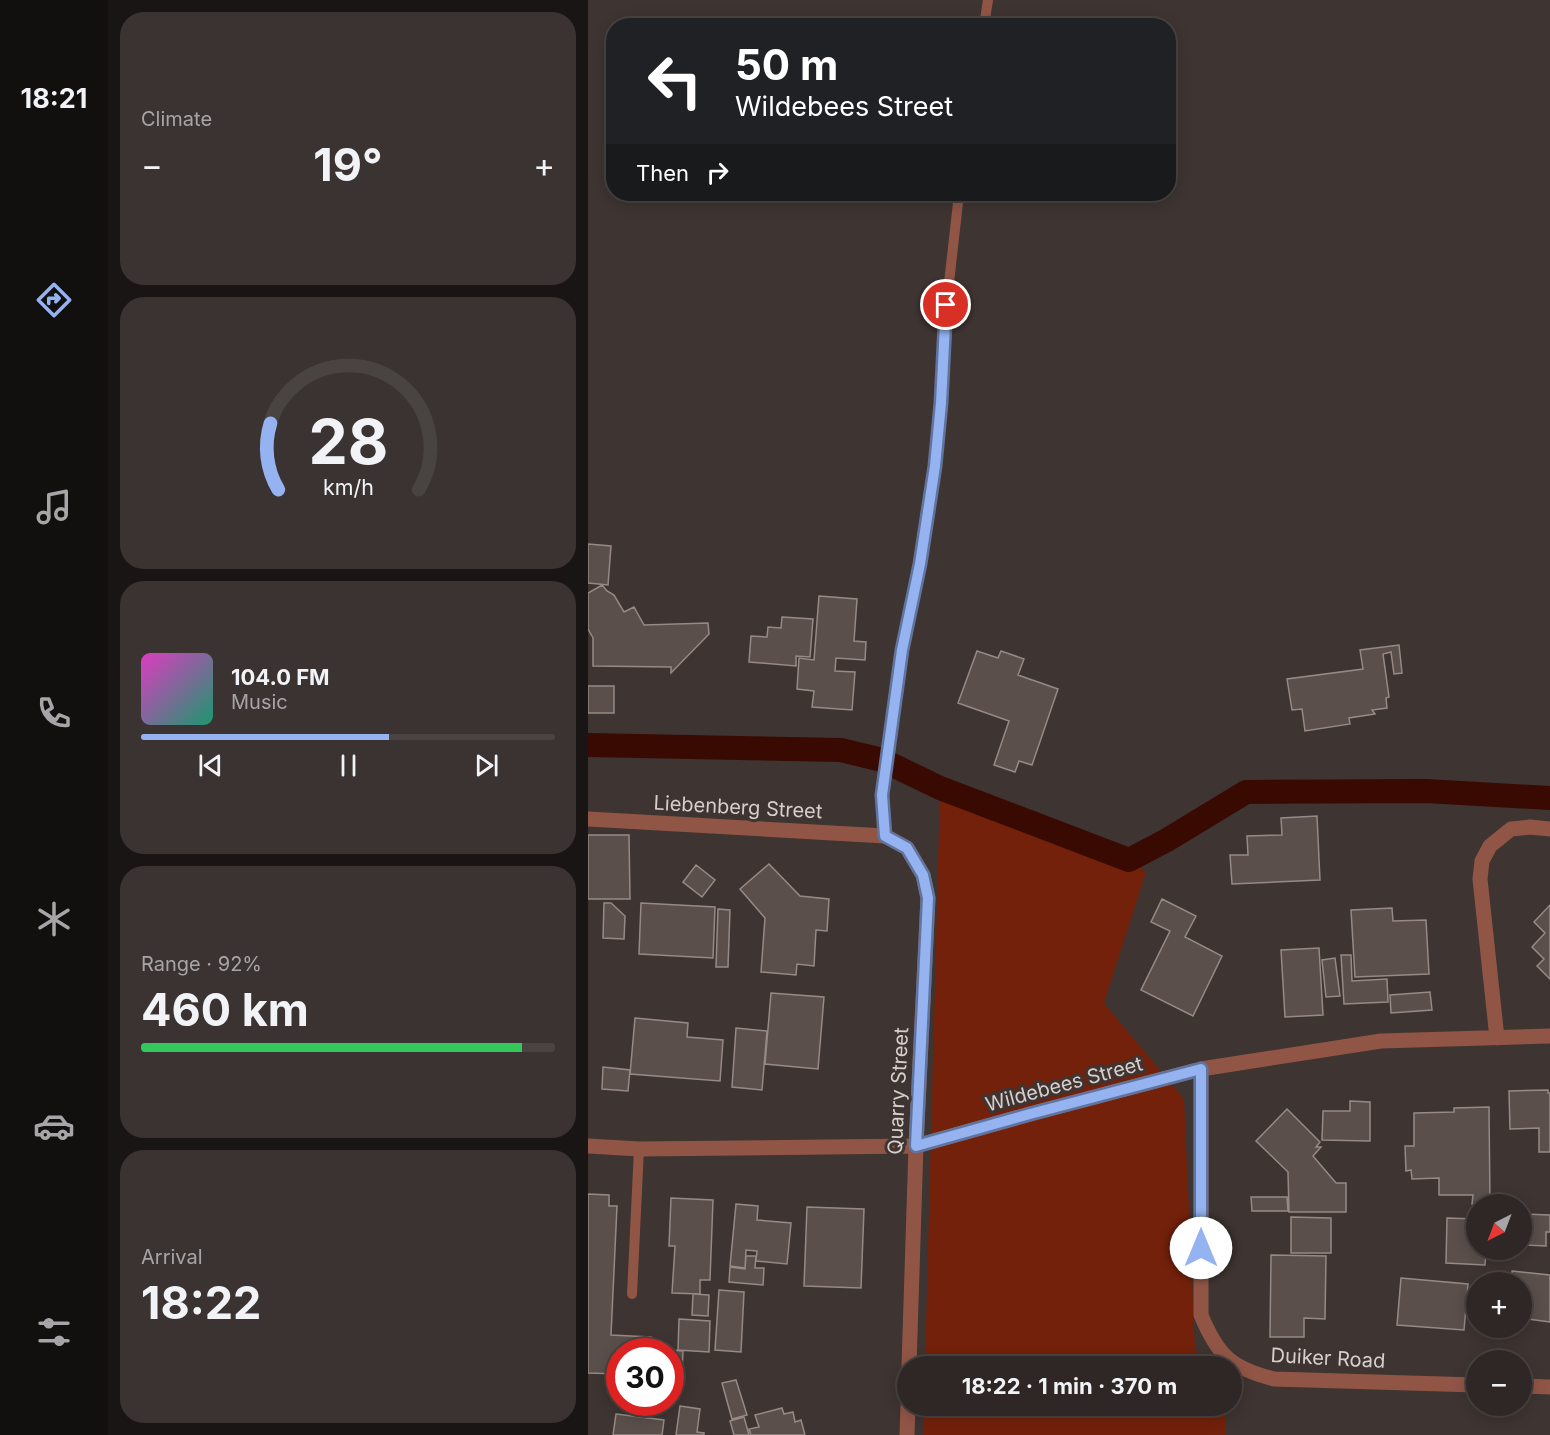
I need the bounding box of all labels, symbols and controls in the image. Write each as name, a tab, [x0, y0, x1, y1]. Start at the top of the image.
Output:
text: 50 m	[735, 39, 838, 90]
icon: left	[636, 42, 714, 120]
text: 18:21	[21, 82, 87, 115]
text: Wildebees Street	[735, 90, 953, 123]
text: Climate	[141, 107, 212, 131]
text: 19°	[313, 137, 383, 192]
text: −	[141, 145, 163, 185]
text: +	[533, 145, 555, 185]
icon: right	[701, 156, 734, 189]
text: Then	[636, 160, 689, 186]
icon: directions	[33, 279, 75, 321]
pin	[920, 279, 971, 330]
icon: arrive	[929, 288, 962, 321]
text: 28	[308, 404, 388, 479]
text: km/h	[323, 474, 373, 500]
icon: music	[33, 486, 75, 528]
text: 104.0 FM	[231, 664, 330, 690]
text: Music	[231, 690, 288, 714]
icon: phone	[33, 692, 75, 734]
icon: previous	[194, 749, 227, 782]
icon: pause	[332, 749, 365, 782]
icon: next	[470, 749, 503, 782]
street label: Liebenberg Street	[653, 791, 823, 823]
icon: climate	[33, 898, 75, 940]
text: Range · 92%	[141, 952, 262, 976]
text: 460 km	[141, 982, 309, 1037]
street label: Quarry Street	[883, 1026, 913, 1155]
street label: Wildebees Street	[983, 1051, 1146, 1116]
icon: car	[33, 1105, 75, 1147]
north arrow	[1466, 1194, 1532, 1260]
map controls	[1466, 1194, 1532, 1416]
position arrow	[1169, 1216, 1233, 1280]
text: Arrival	[141, 1245, 203, 1269]
button: +	[1466, 1272, 1532, 1338]
text: 18:22	[141, 1275, 261, 1330]
icon: filters	[33, 1311, 75, 1353]
speed limit sign: 30	[606, 1338, 684, 1416]
street label: Duiker Road	[1270, 1343, 1386, 1373]
button: −	[1466, 1350, 1532, 1416]
text: 18:22 · 1 min · 370 m	[962, 1373, 1177, 1399]

